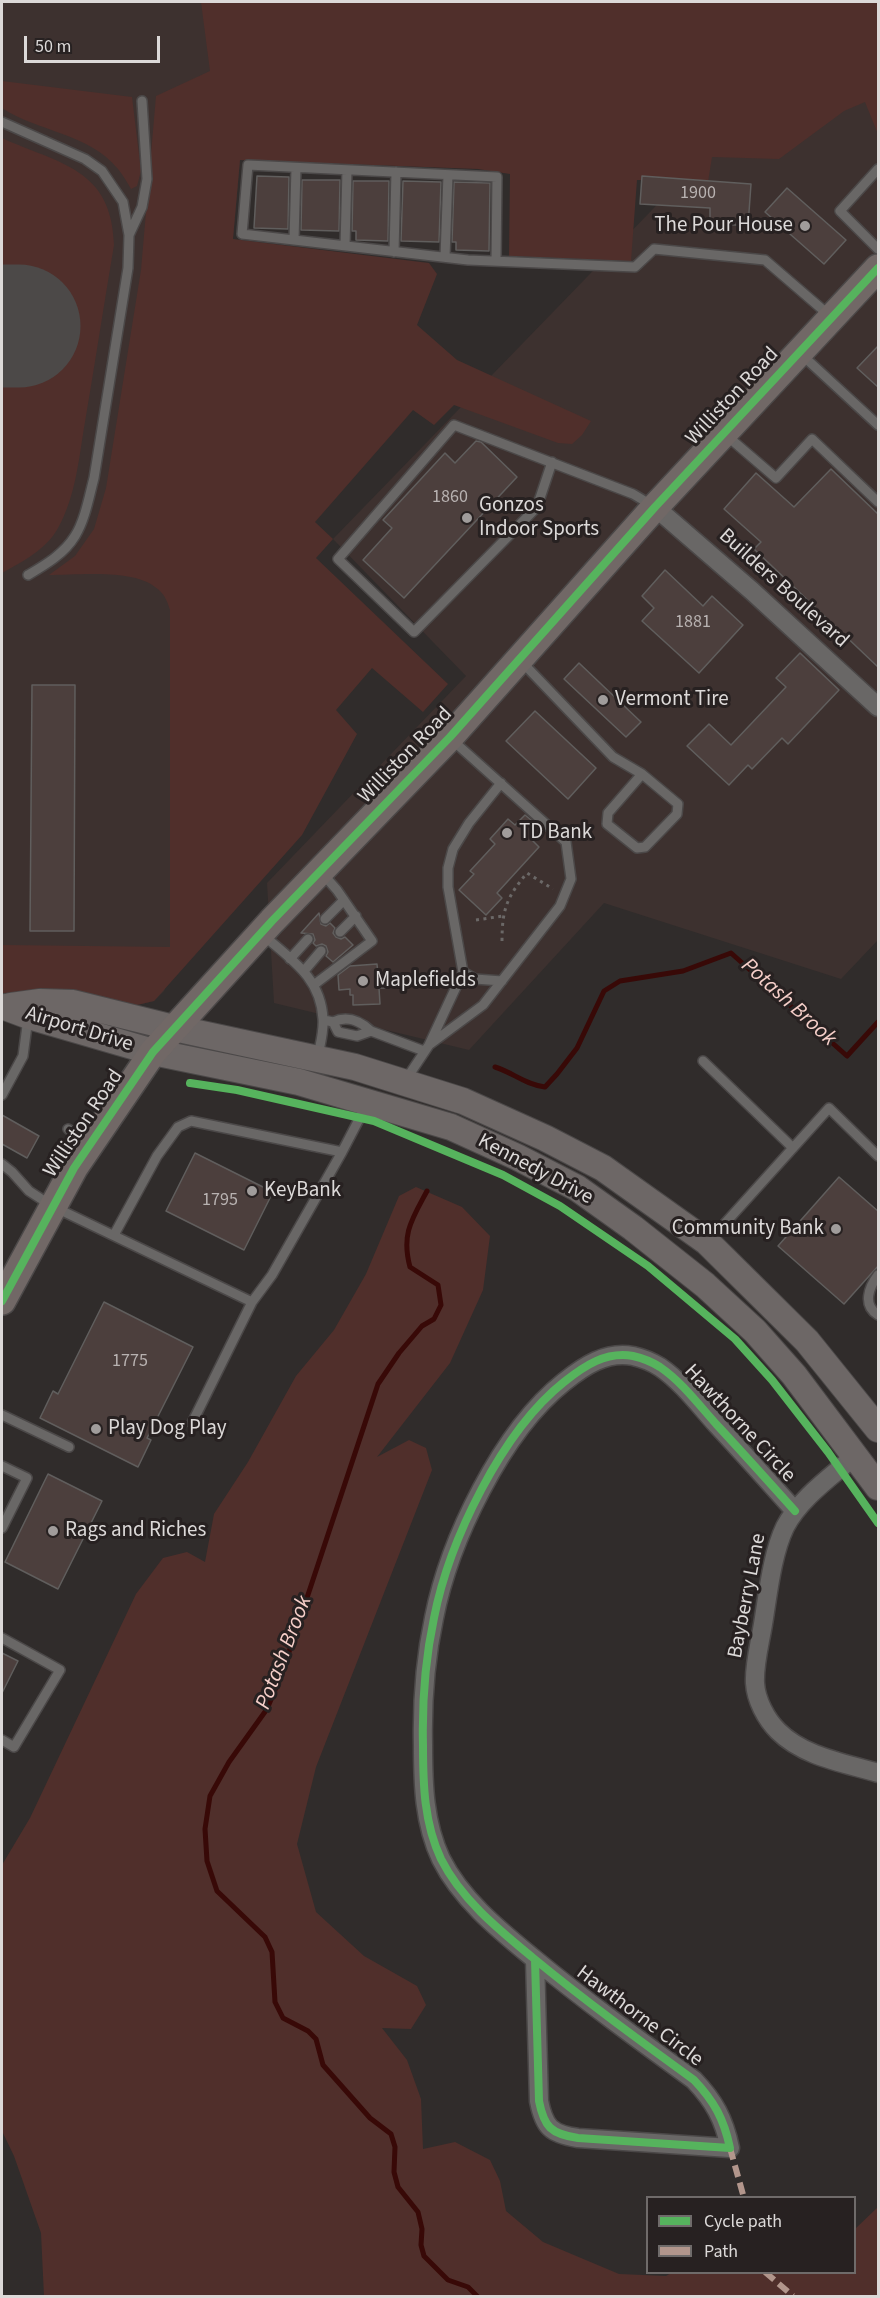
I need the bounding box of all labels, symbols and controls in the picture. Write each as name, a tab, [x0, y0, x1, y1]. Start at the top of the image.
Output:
scale bar	[27, 24, 164, 62]
text: 50 m	[35, 34, 71, 59]
house number: 1900	[680, 183, 716, 205]
place label: The Pour House	[654, 213, 793, 239]
marker: The Pour House	[798, 219, 812, 233]
street label: Williston Road	[681, 343, 785, 451]
house number: 1860	[432, 487, 468, 509]
place label: Gonzos Indoor Sports	[479, 493, 599, 543]
marker: Gonzos Indoor Sports	[460, 511, 474, 525]
street label: Builders Boulevard	[713, 524, 853, 654]
house number: 1881	[675, 612, 711, 634]
place label: Vermont Tire	[615, 687, 729, 713]
marker: Vermont Tire	[596, 693, 610, 707]
street label: Williston Road	[354, 702, 458, 810]
place label: TD Bank	[519, 820, 592, 846]
marker: TD Bank	[500, 826, 514, 840]
water label: Potash Brook	[735, 953, 841, 1053]
place label: Maplefields	[375, 968, 476, 994]
marker: Maplefields	[356, 974, 370, 988]
street label: Airport Drive	[22, 1002, 136, 1058]
street label: Williston Road	[39, 1065, 129, 1183]
street label: Kennedy Drive	[473, 1129, 597, 1211]
place label: KeyBank	[264, 1178, 341, 1204]
marker: KeyBank	[245, 1184, 259, 1198]
house number: 1795	[202, 1190, 238, 1212]
place label: Community Bank	[672, 1216, 824, 1242]
marker: Community Bank	[829, 1222, 843, 1236]
house number: 1775	[112, 1351, 148, 1373]
street label: Hawthorne Circle	[678, 1360, 800, 1488]
place label: Play Dog Play	[108, 1416, 227, 1442]
marker: Play Dog Play	[89, 1422, 103, 1436]
place label: Rags and Riches	[65, 1518, 206, 1544]
marker: Rags and Riches	[46, 1524, 60, 1538]
street label: Bayberry Lane	[724, 1531, 772, 1661]
water label: Potash Brook	[251, 1593, 319, 1713]
street label: Hawthorne Circle	[571, 1961, 707, 2073]
legend	[646, 2196, 856, 2274]
text: Cycle path	[704, 2209, 782, 2234]
text: Path	[704, 2239, 738, 2264]

